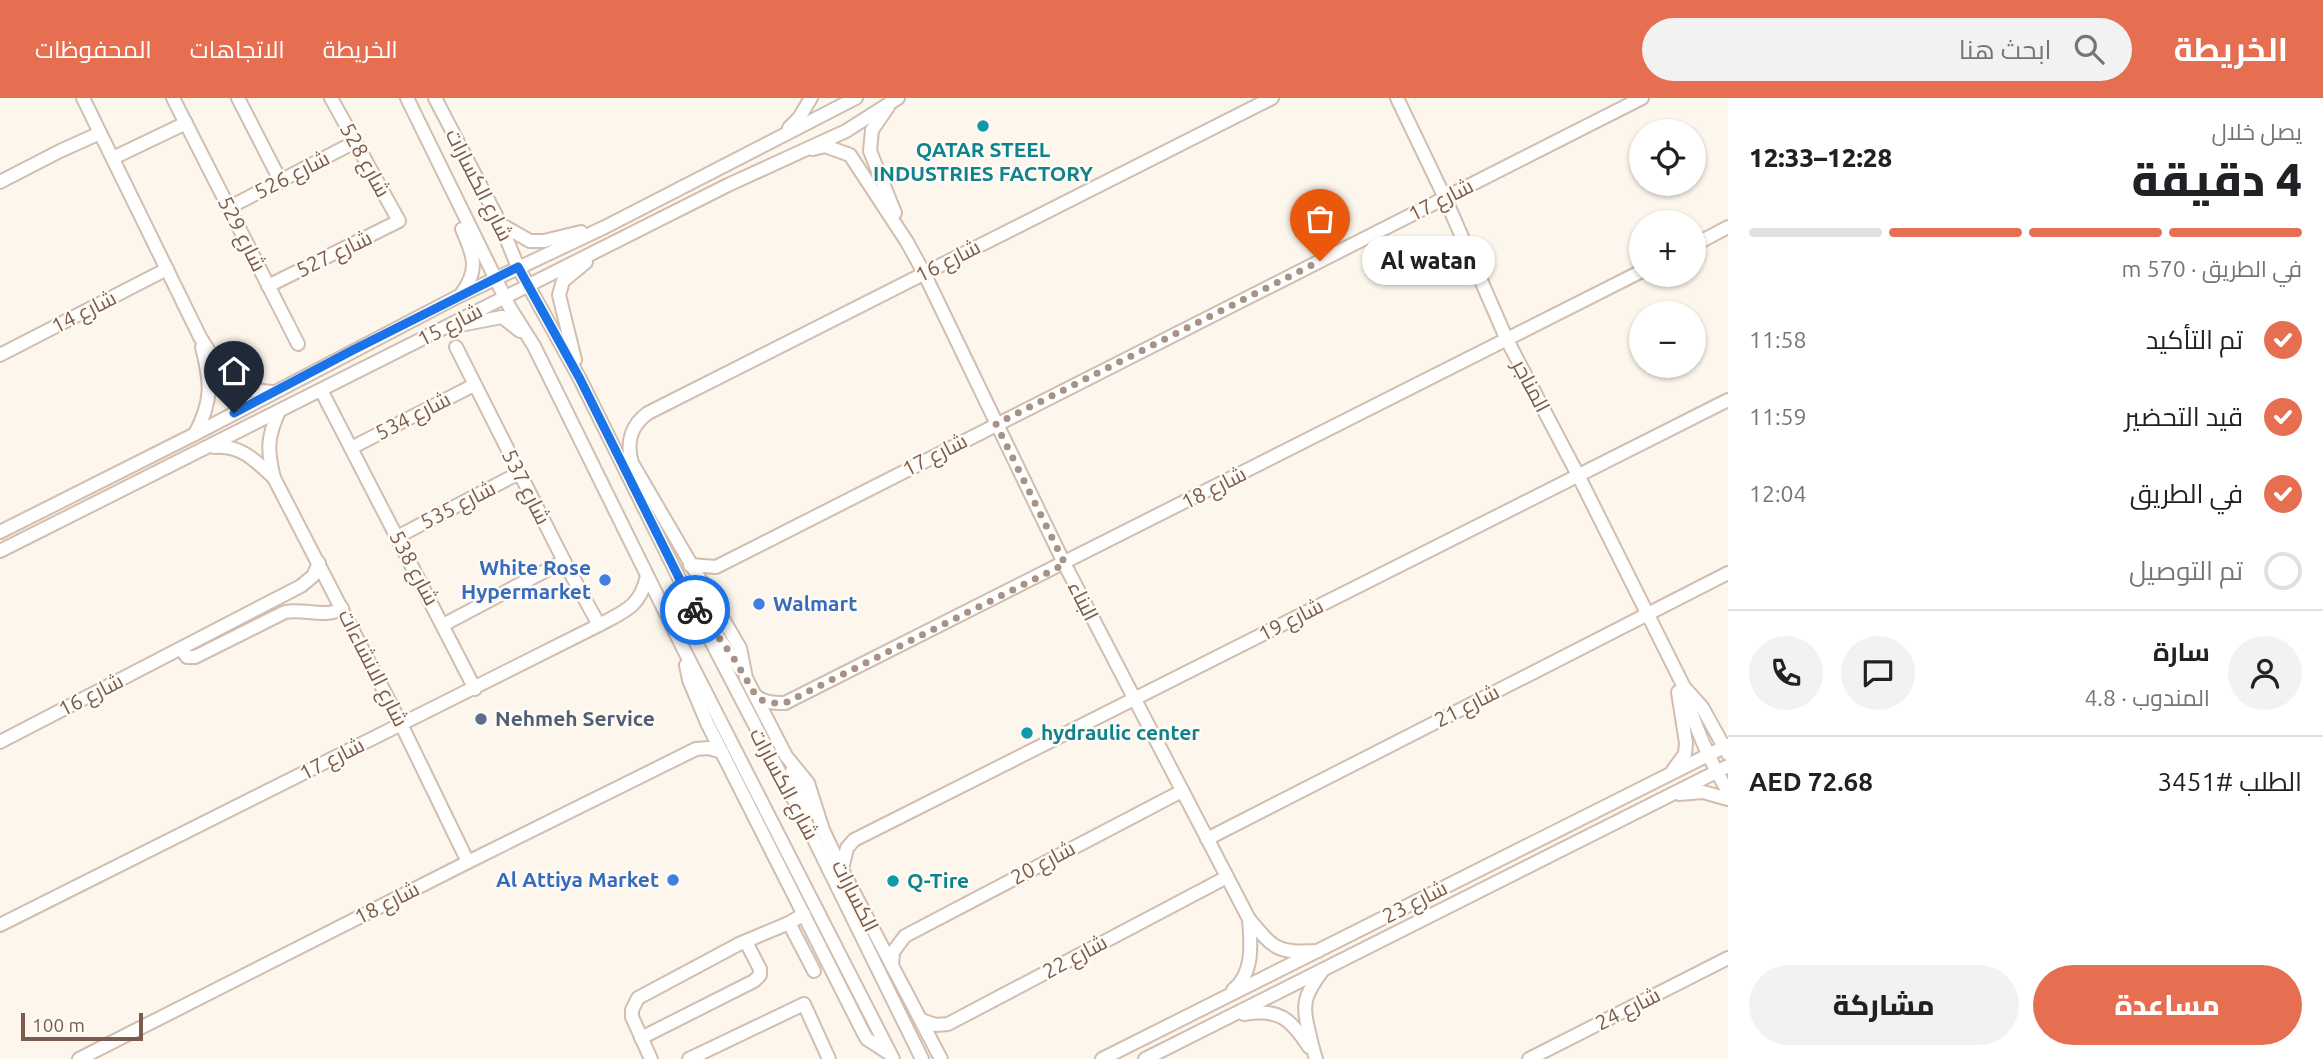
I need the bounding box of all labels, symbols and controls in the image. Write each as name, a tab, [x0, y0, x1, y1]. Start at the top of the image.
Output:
search box	[1642, 18, 2132, 81]
icon: search	[2070, 30, 2108, 68]
text: الخريطة	[2174, 30, 2288, 67]
text: ابحث هنا	[1959, 35, 2052, 64]
text: المحفوظات	[35, 36, 152, 63]
text: الاتجاهات	[190, 36, 285, 63]
text: الخريطة	[323, 36, 398, 63]
street label: شارع 528	[333, 118, 396, 202]
marker: QATAR STEEL INDUSTRIES FACTORY	[975, 118, 991, 134]
map controls	[1629, 119, 1706, 378]
button: locate	[1629, 119, 1706, 196]
text: يصل خلال	[2211, 119, 2302, 144]
street label: شارع الكسارات	[439, 124, 518, 246]
place label: QATAR STEEL INDUSTRIES FACTORY	[873, 137, 1094, 185]
text: 12:28–12:33	[1749, 143, 1892, 172]
street label: شارع 526	[250, 145, 334, 206]
text: 4 دقيقة	[2131, 153, 2302, 205]
street label: شارع 17	[1404, 173, 1478, 228]
pin	[1290, 189, 1350, 261]
street label: شارع 529	[211, 192, 272, 276]
icon: bag	[1301, 200, 1339, 238]
button: +	[1629, 210, 1706, 287]
street label: شارع 527	[292, 225, 377, 284]
street label: شارع 16	[911, 234, 985, 289]
callout: Al watan	[1362, 236, 1495, 286]
text: Al watan	[1381, 248, 1476, 273]
text: في الطريق · 570 m	[2122, 256, 2302, 281]
street label: شارع 14	[47, 285, 121, 340]
street label: شارع 15	[413, 298, 487, 353]
button: −	[1629, 301, 1706, 378]
icon: check	[2264, 321, 2302, 359]
text: تم التأكيد	[2146, 325, 2243, 354]
text: 11:58	[1749, 327, 1807, 352]
pin	[204, 341, 264, 413]
icon: home	[215, 352, 253, 390]
street label: المناجر	[1507, 354, 1556, 416]
street label: شارع 534	[371, 386, 455, 447]
icon: check	[2264, 398, 2302, 436]
text: قيد التحضير	[2125, 402, 2243, 431]
text: 11:59	[1749, 404, 1807, 429]
street label: شارع 17	[898, 428, 972, 483]
street label: شارع 537	[495, 445, 556, 529]
street label: شارع 18	[1177, 461, 1251, 516]
street label: شارع 535	[416, 475, 500, 536]
icon: check	[2264, 475, 2302, 513]
text: في الطريق	[2130, 479, 2243, 508]
text: 12:04	[1749, 481, 1807, 506]
street label: شارع 538	[383, 526, 445, 610]
place label: White Rose Hypermarket	[461, 555, 591, 603]
text: تم التوصيل	[2129, 556, 2243, 585]
marker: White Rose Hypermarket	[597, 572, 613, 588]
courier	[660, 575, 730, 645]
street label: البناء	[1064, 577, 1104, 624]
icon: bike	[676, 591, 714, 629]
place label: Walmart	[773, 591, 857, 615]
street label: شارع 19	[1254, 593, 1328, 648]
marker: Walmart	[751, 596, 767, 612]
street label: شارع الانشاءات	[331, 605, 414, 731]
button: phone	[1749, 636, 1823, 710]
button: chat	[1841, 636, 1915, 710]
button: person	[2228, 636, 2302, 710]
text: سارة	[2153, 637, 2210, 666]
street label: شارع 16	[54, 668, 128, 723]
street label: شارع 21	[1430, 679, 1504, 734]
text: المندوب · 4.8	[2084, 685, 2210, 710]
place label: Nehmeh Service	[495, 706, 655, 730]
marker: Nehmeh Service	[473, 711, 489, 727]
place label: hydraulic center	[1041, 720, 1200, 744]
street label: شارع الكسارات	[743, 724, 824, 845]
marker: hydraulic center	[1019, 725, 1035, 741]
street label: شارع 17	[295, 732, 369, 787]
text: AED 72.68	[1749, 767, 1873, 796]
text: الطلب #3451	[2157, 767, 2302, 796]
street label: شارع 20	[1006, 835, 1080, 892]
street label: الكسارات	[827, 856, 884, 936]
place label: Al Attiya Market	[496, 867, 659, 891]
place label: Q-Tire	[907, 868, 969, 892]
marker: Al Attiya Market	[665, 872, 681, 888]
marker: Q-Tire	[885, 873, 901, 889]
street label: شارع 23	[1378, 875, 1452, 930]
street label: شارع 18	[350, 876, 424, 931]
street label: شارع 22	[1038, 929, 1112, 986]
button: مشاركة	[1749, 965, 2019, 1045]
button: مساعدة	[2033, 965, 2302, 1045]
street label: شارع 24	[1591, 982, 1665, 1037]
scale bar	[21, 1010, 144, 1042]
text: 100 m	[32, 1014, 85, 1036]

